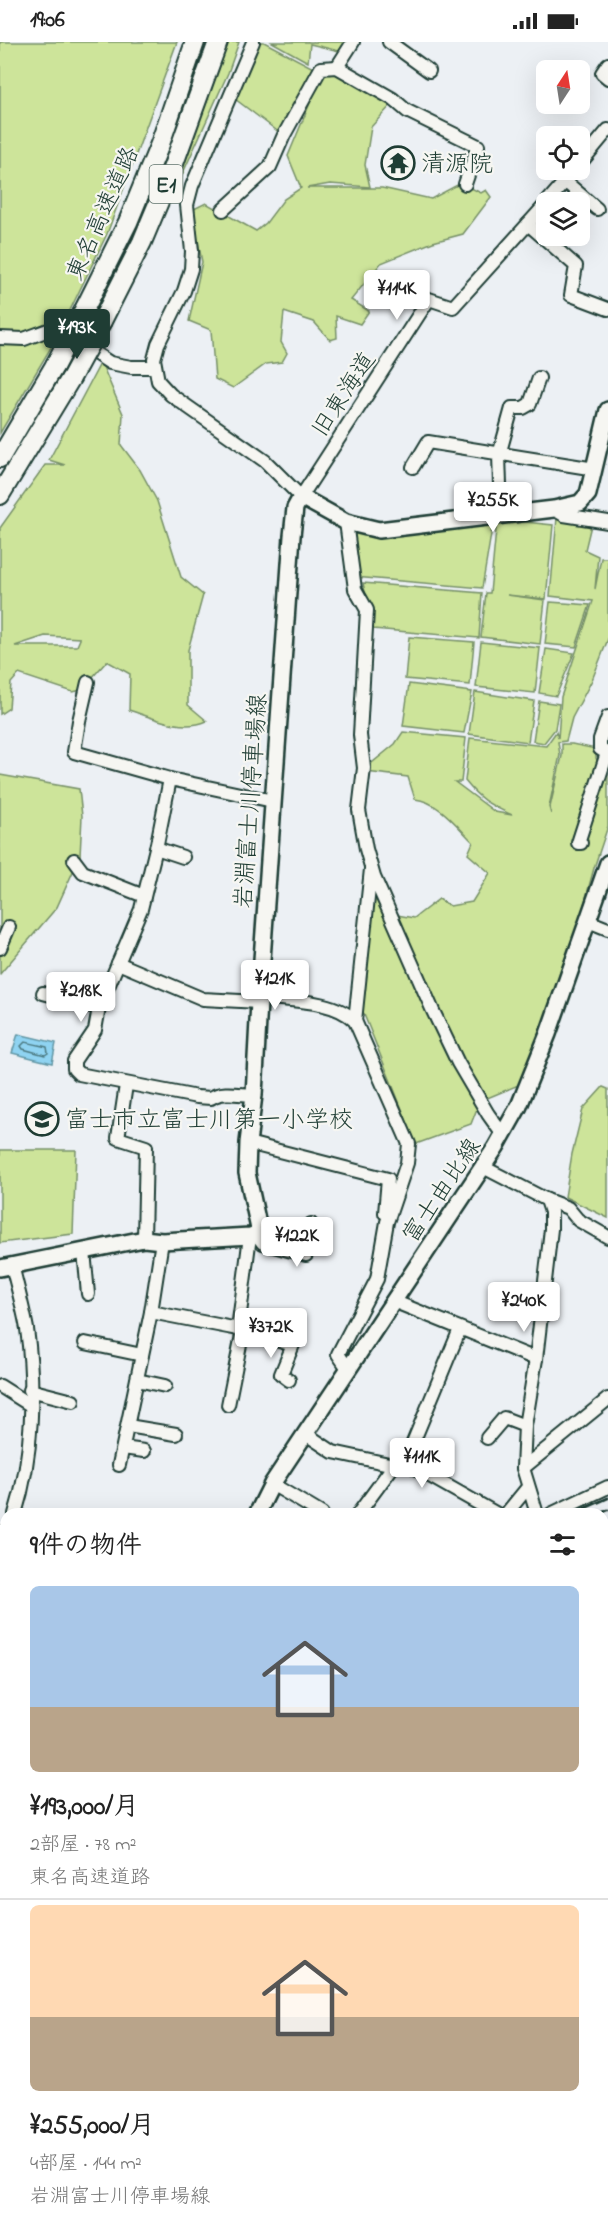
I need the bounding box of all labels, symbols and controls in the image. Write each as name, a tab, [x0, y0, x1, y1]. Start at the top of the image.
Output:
text: 19:06	[30, 5, 65, 37]
north arrow	[536, 60, 590, 114]
map controls	[536, 60, 590, 246]
button: locate	[536, 126, 590, 180]
street label: 東名高速道路	[59, 141, 150, 287]
temple icon: 清源院	[380, 145, 416, 181]
place label: 清源院	[421, 148, 493, 183]
road number: E1	[150, 165, 182, 203]
button: layers	[536, 192, 590, 246]
pin: ¥114K	[355, 270, 439, 321]
text: ¥114K	[378, 275, 416, 304]
pin: ¥193K	[35, 309, 119, 360]
text: ¥193K	[58, 314, 96, 343]
street label: 旧東海道	[304, 346, 386, 445]
pin: ¥255K	[451, 482, 535, 533]
text: ¥255K	[468, 487, 518, 516]
street label: 岩淵富士川停車場線	[228, 692, 277, 910]
pin: ¥121K	[233, 960, 317, 1011]
text: ¥121K	[255, 965, 295, 994]
pin: ¥218K	[39, 972, 123, 1023]
text: ¥218K	[60, 977, 102, 1006]
school or university icon: 富士市立富士川第一小学校	[24, 1101, 60, 1137]
place label: 富士市立富士川第一小学校	[65, 1104, 353, 1139]
street label: 富士由比線	[395, 1132, 491, 1251]
pin: ¥122K	[255, 1217, 339, 1268]
text: ¥122K	[275, 1222, 319, 1251]
pin: ¥240K	[482, 1282, 566, 1333]
text: ¥240K	[502, 1287, 546, 1316]
pin: ¥372K	[229, 1308, 313, 1359]
text: ¥372K	[249, 1313, 293, 1342]
pin: ¥111K	[380, 1438, 464, 1489]
text: ¥111K	[404, 1443, 440, 1472]
text: 9件の物件	[30, 1528, 142, 1566]
icon: filters	[546, 1528, 579, 1561]
icon: home	[251, 1625, 359, 1733]
text: ¥193,000/月	[30, 1789, 139, 1827]
text: 2部屋 · 78 m²	[30, 1831, 136, 1860]
text: 東名高速道路	[30, 1864, 150, 1893]
icon: home	[251, 1944, 359, 2052]
text: ¥255,000/月	[30, 2108, 155, 2146]
text: 4部屋 · 144 m²	[30, 2150, 142, 2179]
text: 岩淵富士川停車場線	[30, 2183, 210, 2212]

